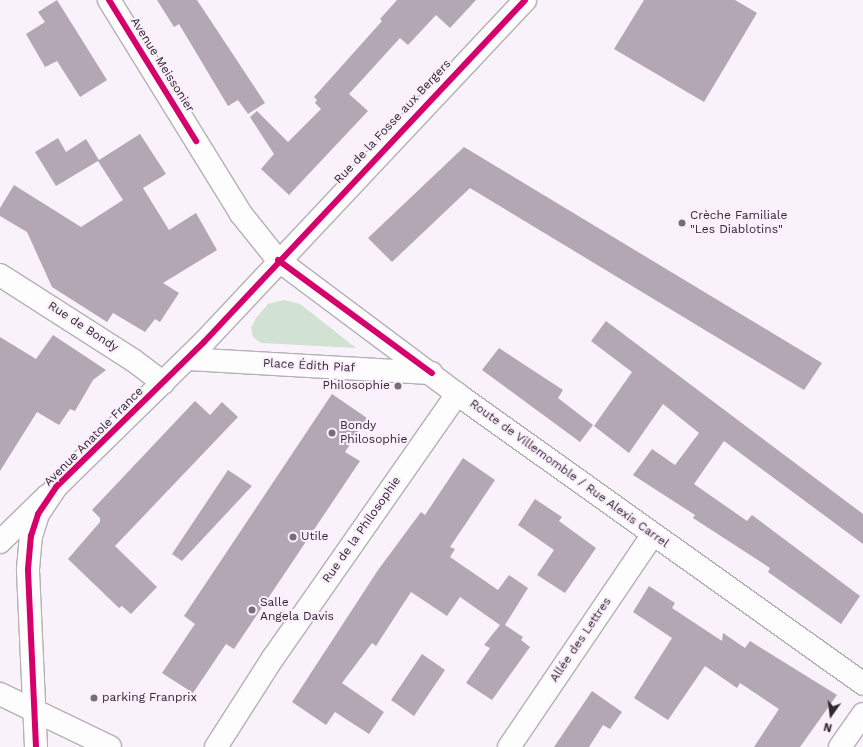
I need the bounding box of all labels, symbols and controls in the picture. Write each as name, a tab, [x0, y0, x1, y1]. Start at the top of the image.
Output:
street label: Avenue Meissonier	[127, 15, 197, 115]
street label: Rue de la Fosse aux Bergers	[331, 57, 455, 187]
place label: Crèche Familiale "Les Diablotins"	[690, 209, 787, 237]
marker: Crèche Familiale "Les Diablotins"	[677, 218, 687, 228]
street label: Rue de Bondy	[45, 299, 121, 355]
street label: Place Édith Piaf	[263, 356, 355, 376]
place label: Philosophie	[323, 379, 390, 393]
marker: Philosophie	[393, 381, 403, 391]
street label: Avenue Anatole France	[41, 384, 147, 490]
street label: Route de Villemomble / Rue Alexis Carrel	[466, 397, 672, 551]
place label: Bondy Philosophie	[340, 419, 407, 447]
marker: Bondy Philosophie	[327, 428, 337, 438]
street label: Rue de la Philosophie	[320, 474, 404, 586]
place label: Utile	[301, 530, 328, 544]
marker: Utile	[288, 532, 298, 542]
street label: Allée des Lettres	[547, 595, 615, 685]
place label: Salle Angela Davis	[260, 596, 334, 624]
marker: Salle Angela Davis	[247, 605, 257, 615]
place label: parking Franprix	[102, 691, 197, 705]
marker: parking Franprix	[89, 693, 99, 703]
north arrow	[811, 695, 851, 735]
text: N	[822, 720, 834, 734]

